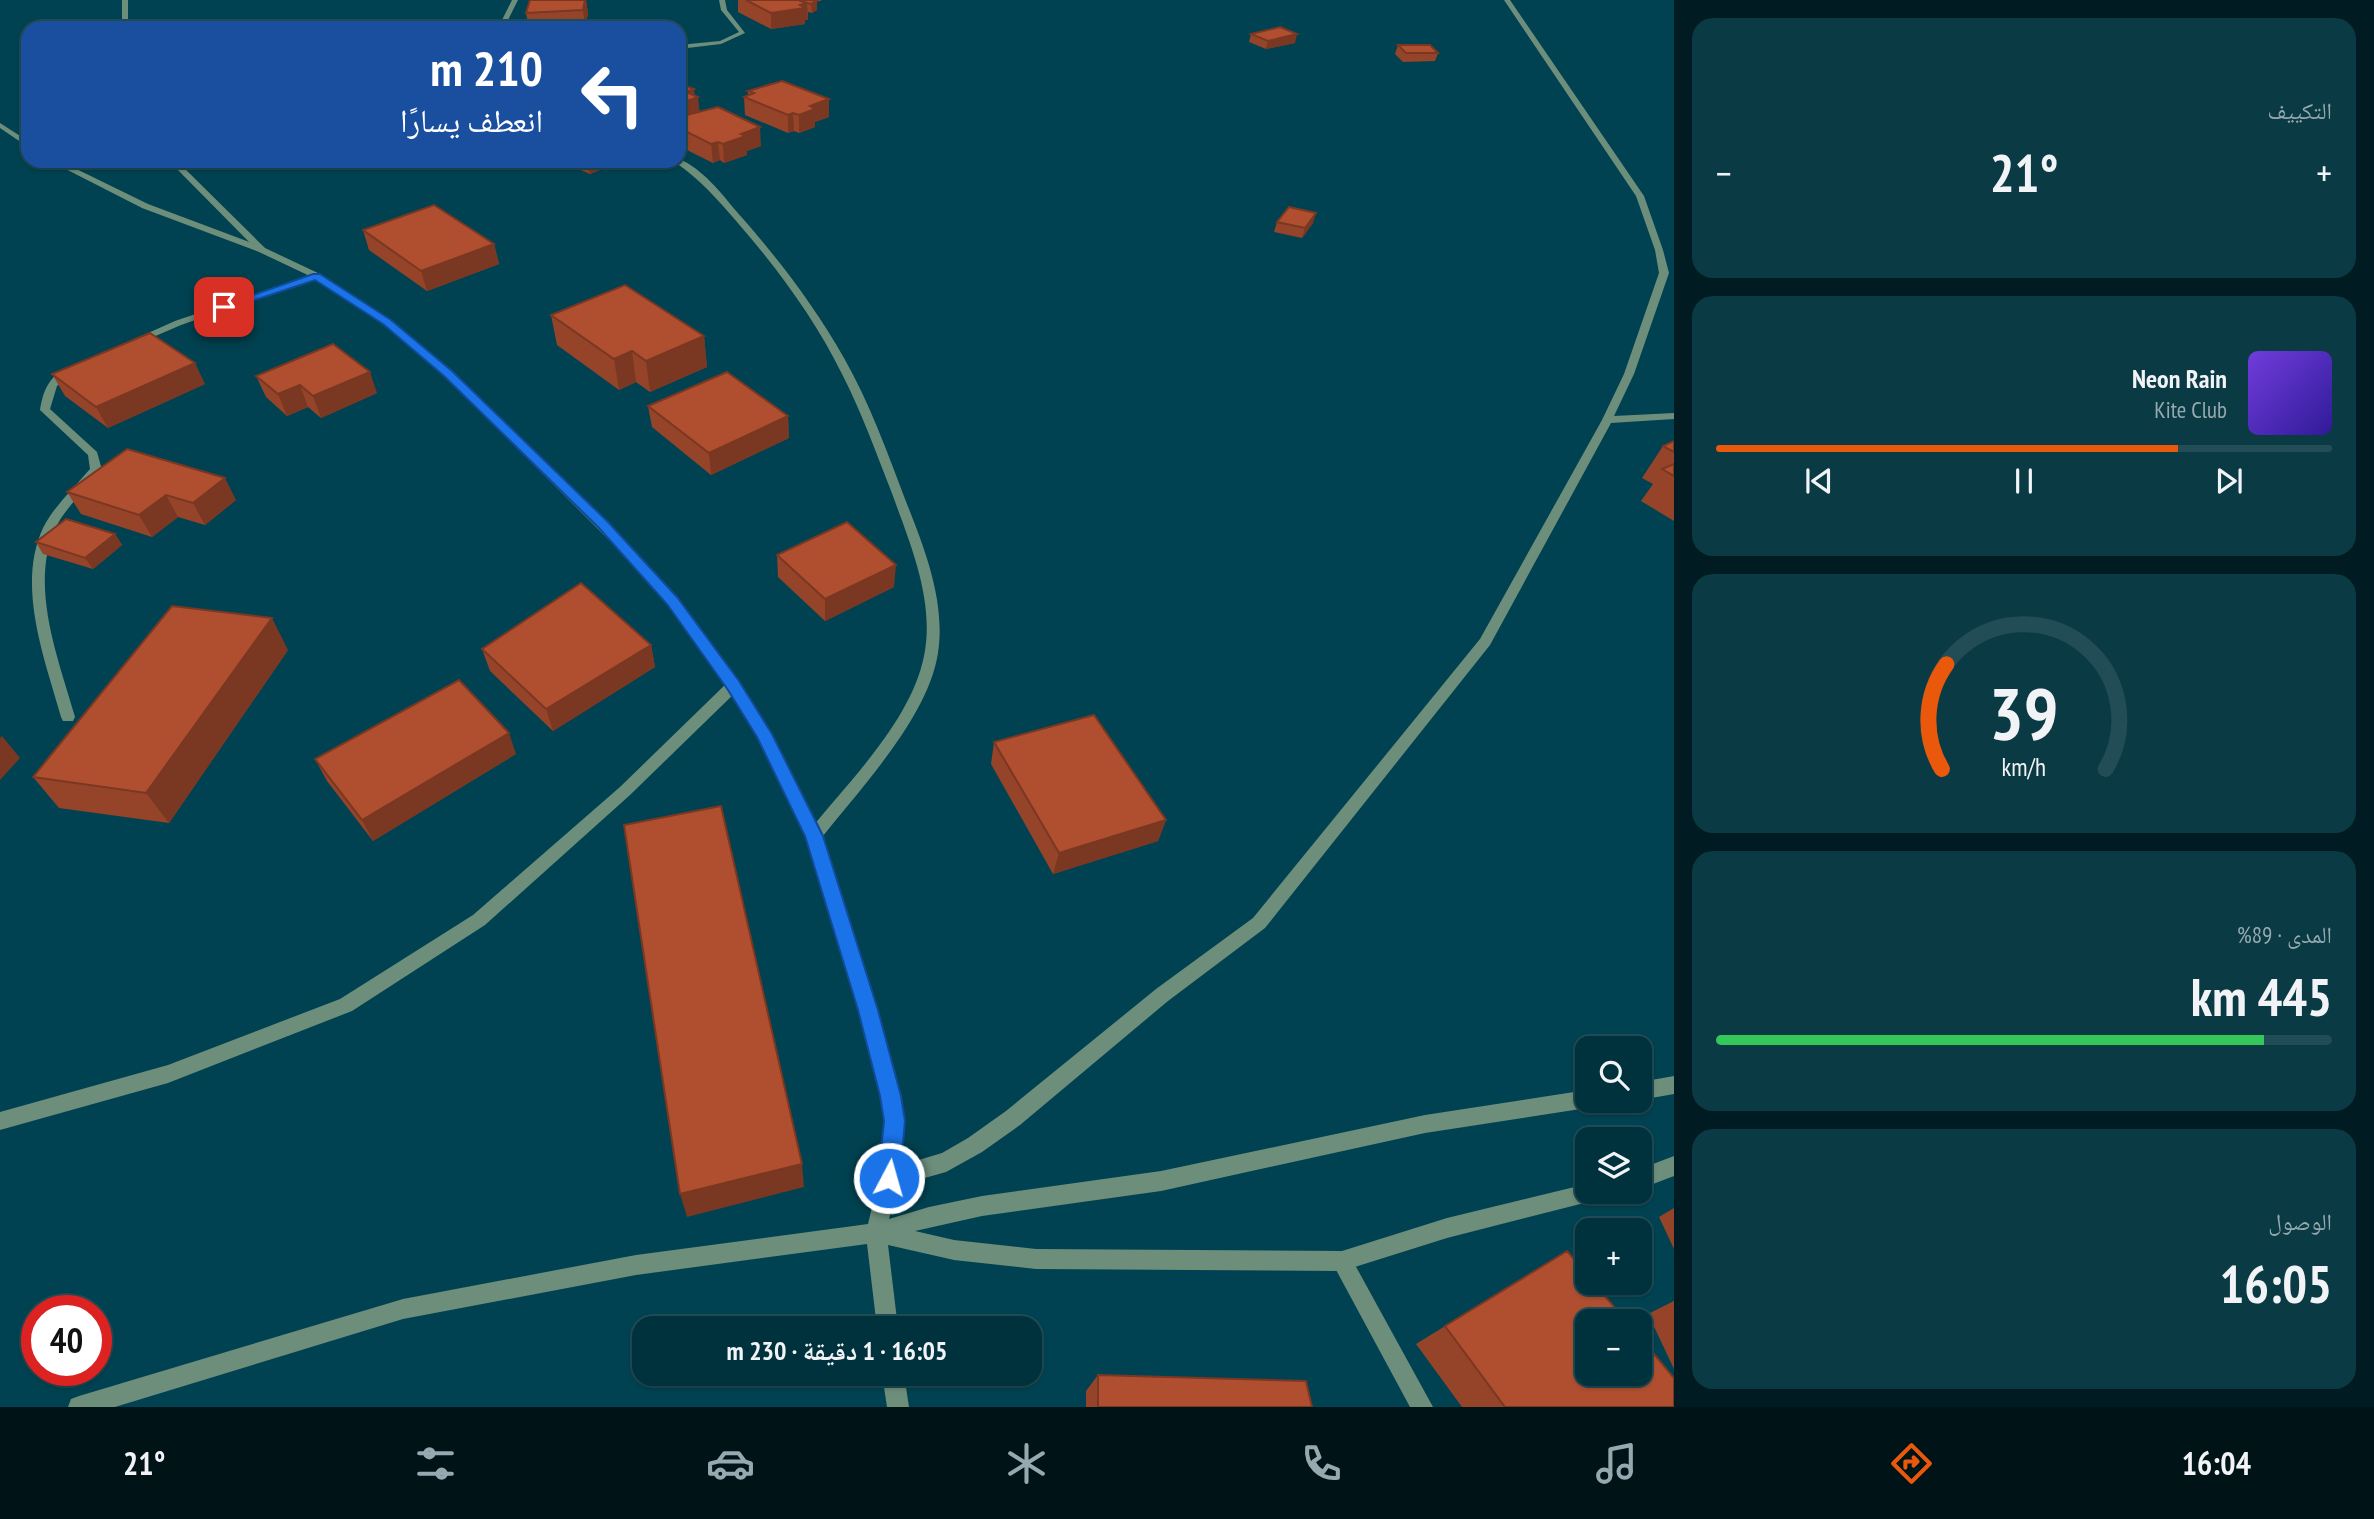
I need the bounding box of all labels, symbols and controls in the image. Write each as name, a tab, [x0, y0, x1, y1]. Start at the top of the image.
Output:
text: 210 m	[430, 36, 543, 100]
icon: left	[567, 49, 658, 140]
text: التكييف	[2267, 96, 2332, 125]
text: انعطف يسارًا	[400, 99, 543, 141]
text: 21°	[1990, 139, 2058, 206]
text: −	[1716, 148, 1732, 197]
text: +	[2316, 148, 2332, 197]
pin	[194, 277, 254, 337]
icon: arrive	[205, 288, 243, 326]
text: Neon Rain	[2132, 362, 2227, 395]
text: Kite Club	[2154, 395, 2227, 424]
icon: previous	[1800, 462, 1838, 500]
icon: pause	[2005, 462, 2043, 500]
icon: next	[2210, 462, 2248, 500]
text: 39	[1989, 666, 2059, 760]
text: km/h	[2002, 751, 2046, 783]
text: المدى · 89%	[2237, 920, 2332, 949]
text: 445 km	[2191, 963, 2332, 1030]
map controls	[1575, 1036, 1652, 1386]
button: search	[1575, 1036, 1652, 1113]
button: layers	[1575, 1127, 1652, 1204]
position arrow	[852, 1141, 926, 1215]
text: الوصول	[2268, 1207, 2332, 1236]
button: +	[1575, 1218, 1652, 1295]
text: 16:05	[2220, 1250, 2332, 1317]
speed limit sign: 40	[21, 1295, 112, 1386]
button: −	[1575, 1309, 1652, 1386]
text: 16:05 · 1 دقيقة · 230 m	[727, 1334, 947, 1367]
icon: filters	[411, 1439, 460, 1488]
icon: car	[706, 1439, 755, 1488]
icon: climate	[1002, 1439, 1051, 1488]
icon: phone	[1297, 1439, 1346, 1488]
icon: music	[1592, 1439, 1641, 1488]
icon: directions	[1887, 1439, 1936, 1488]
text: 21°	[123, 1442, 165, 1484]
text: 16:04	[2182, 1442, 2251, 1484]

